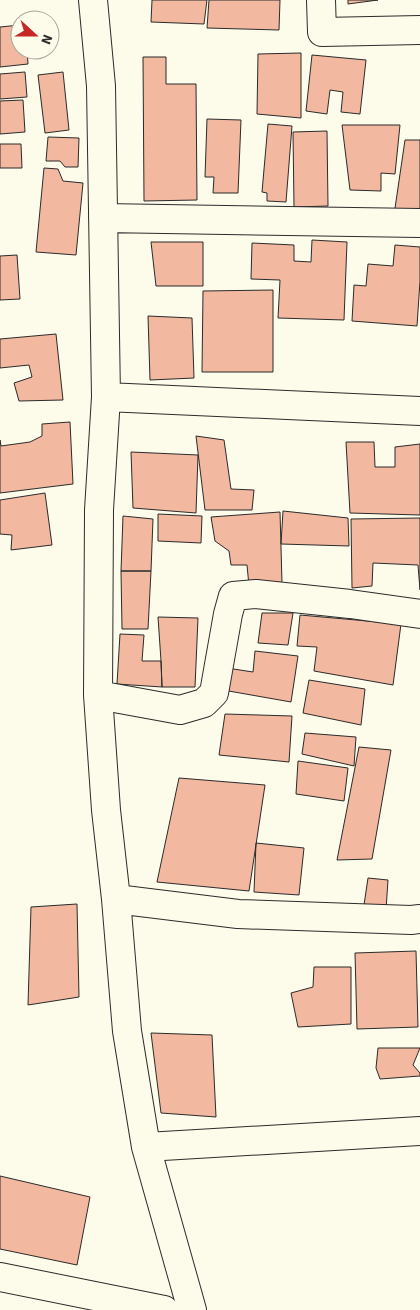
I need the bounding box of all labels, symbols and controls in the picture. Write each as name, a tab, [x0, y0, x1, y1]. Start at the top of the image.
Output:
north arrow	[10, 10, 60, 60]
text: N	[35, 31, 57, 47]

